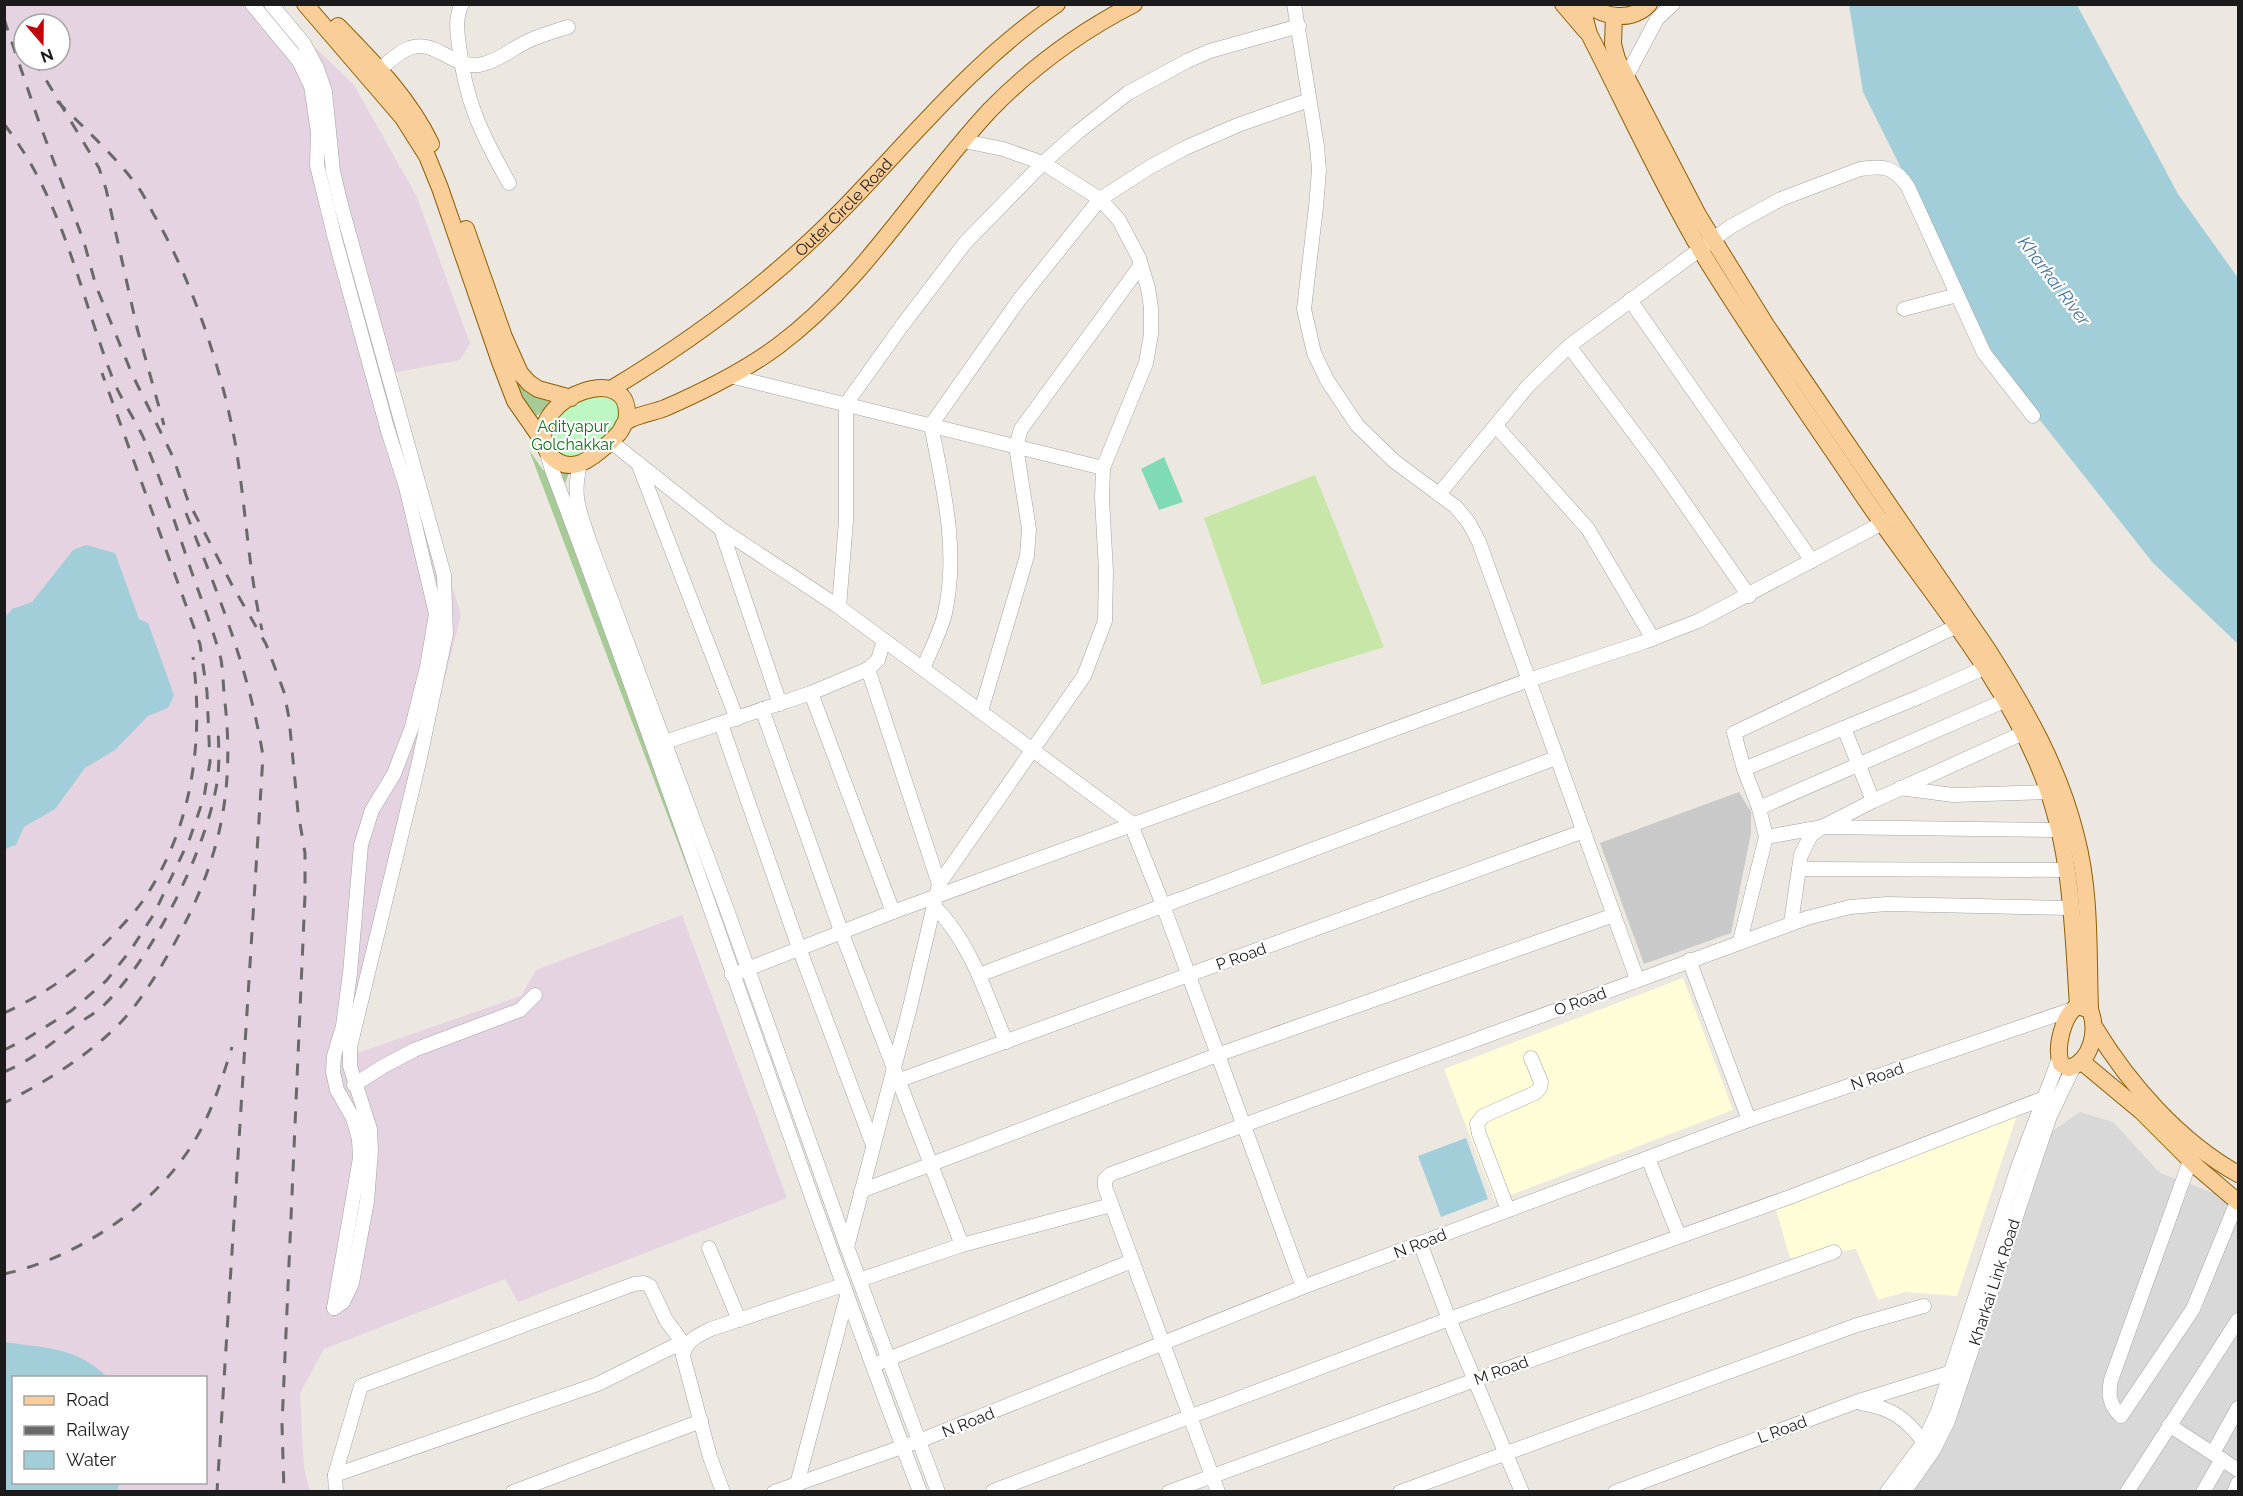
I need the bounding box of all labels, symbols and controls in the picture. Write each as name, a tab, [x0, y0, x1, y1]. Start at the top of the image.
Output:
north arrow	[12, 12, 72, 72]
text: N	[38, 45, 56, 67]
street label: Outer Circle Road	[791, 154, 896, 261]
water label: Kharkai River	[2014, 232, 2095, 330]
park label: Adityapur Golchakkar	[531, 417, 615, 454]
street label: P Road	[1213, 939, 1269, 974]
street label: O Road	[1551, 983, 1609, 1020]
street label: N Road	[1848, 1059, 1906, 1094]
street label: Kharkai Link Road	[1965, 1217, 2024, 1348]
street label: N Road	[1391, 1225, 1449, 1262]
street label: M Road	[1471, 1352, 1531, 1389]
legend	[12, 1376, 207, 1484]
text: Road	[66, 1389, 109, 1410]
street label: N Road	[939, 1403, 997, 1442]
street label: L Road	[1755, 1412, 1810, 1447]
text: Railway	[66, 1419, 130, 1440]
text: Water	[66, 1449, 117, 1470]

